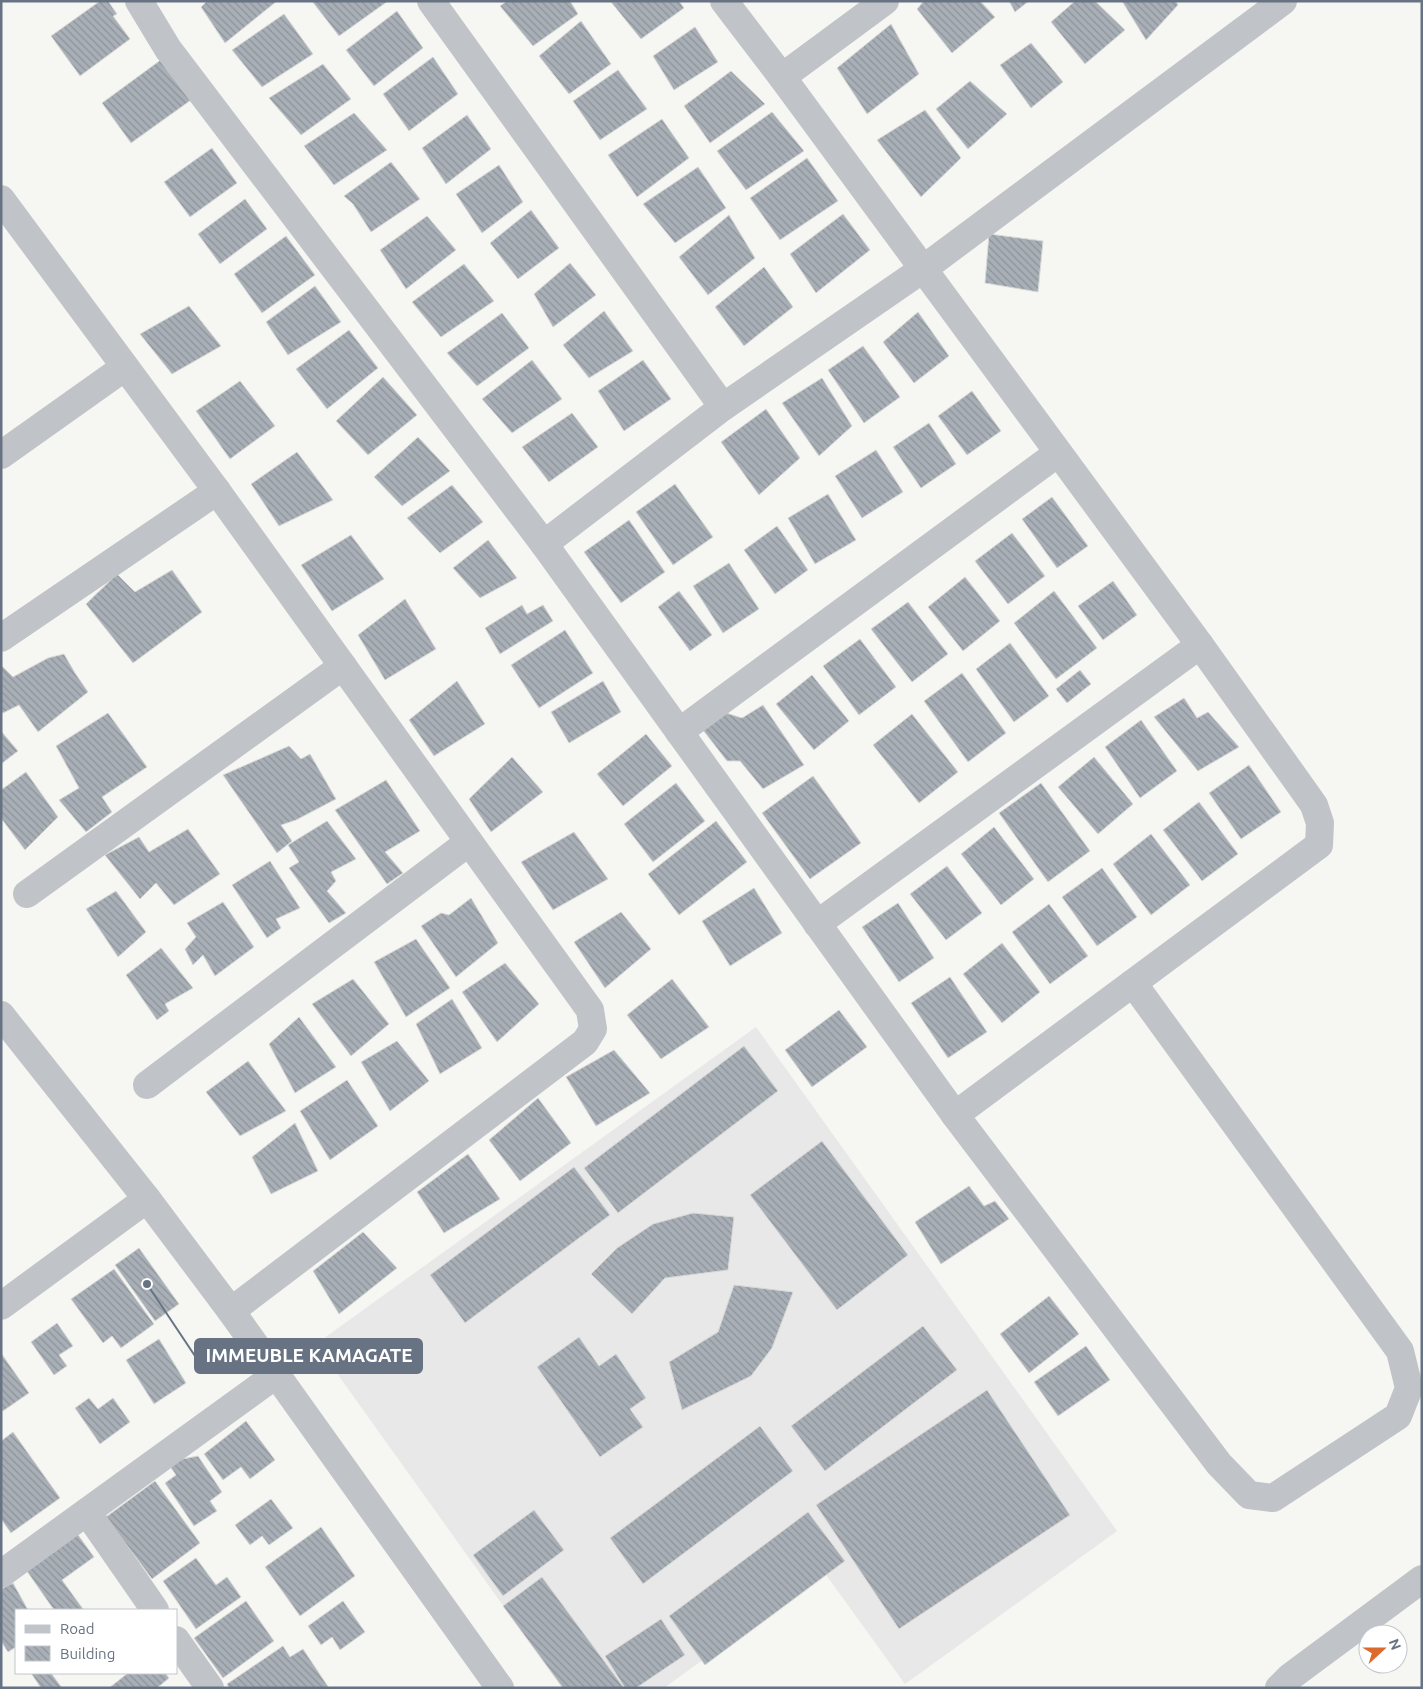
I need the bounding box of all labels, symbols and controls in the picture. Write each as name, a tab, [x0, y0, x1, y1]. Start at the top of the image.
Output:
callout: IMMEUBLE KAMAGATE	[195, 1339, 422, 1373]
text: IMMEUBLE KAMAGATE	[205, 1344, 413, 1366]
legend	[15, 1609, 178, 1674]
text: Road	[60, 1620, 95, 1637]
north arrow	[1358, 1624, 1408, 1674]
text: N	[1386, 1637, 1404, 1652]
text: Building	[60, 1645, 115, 1662]

